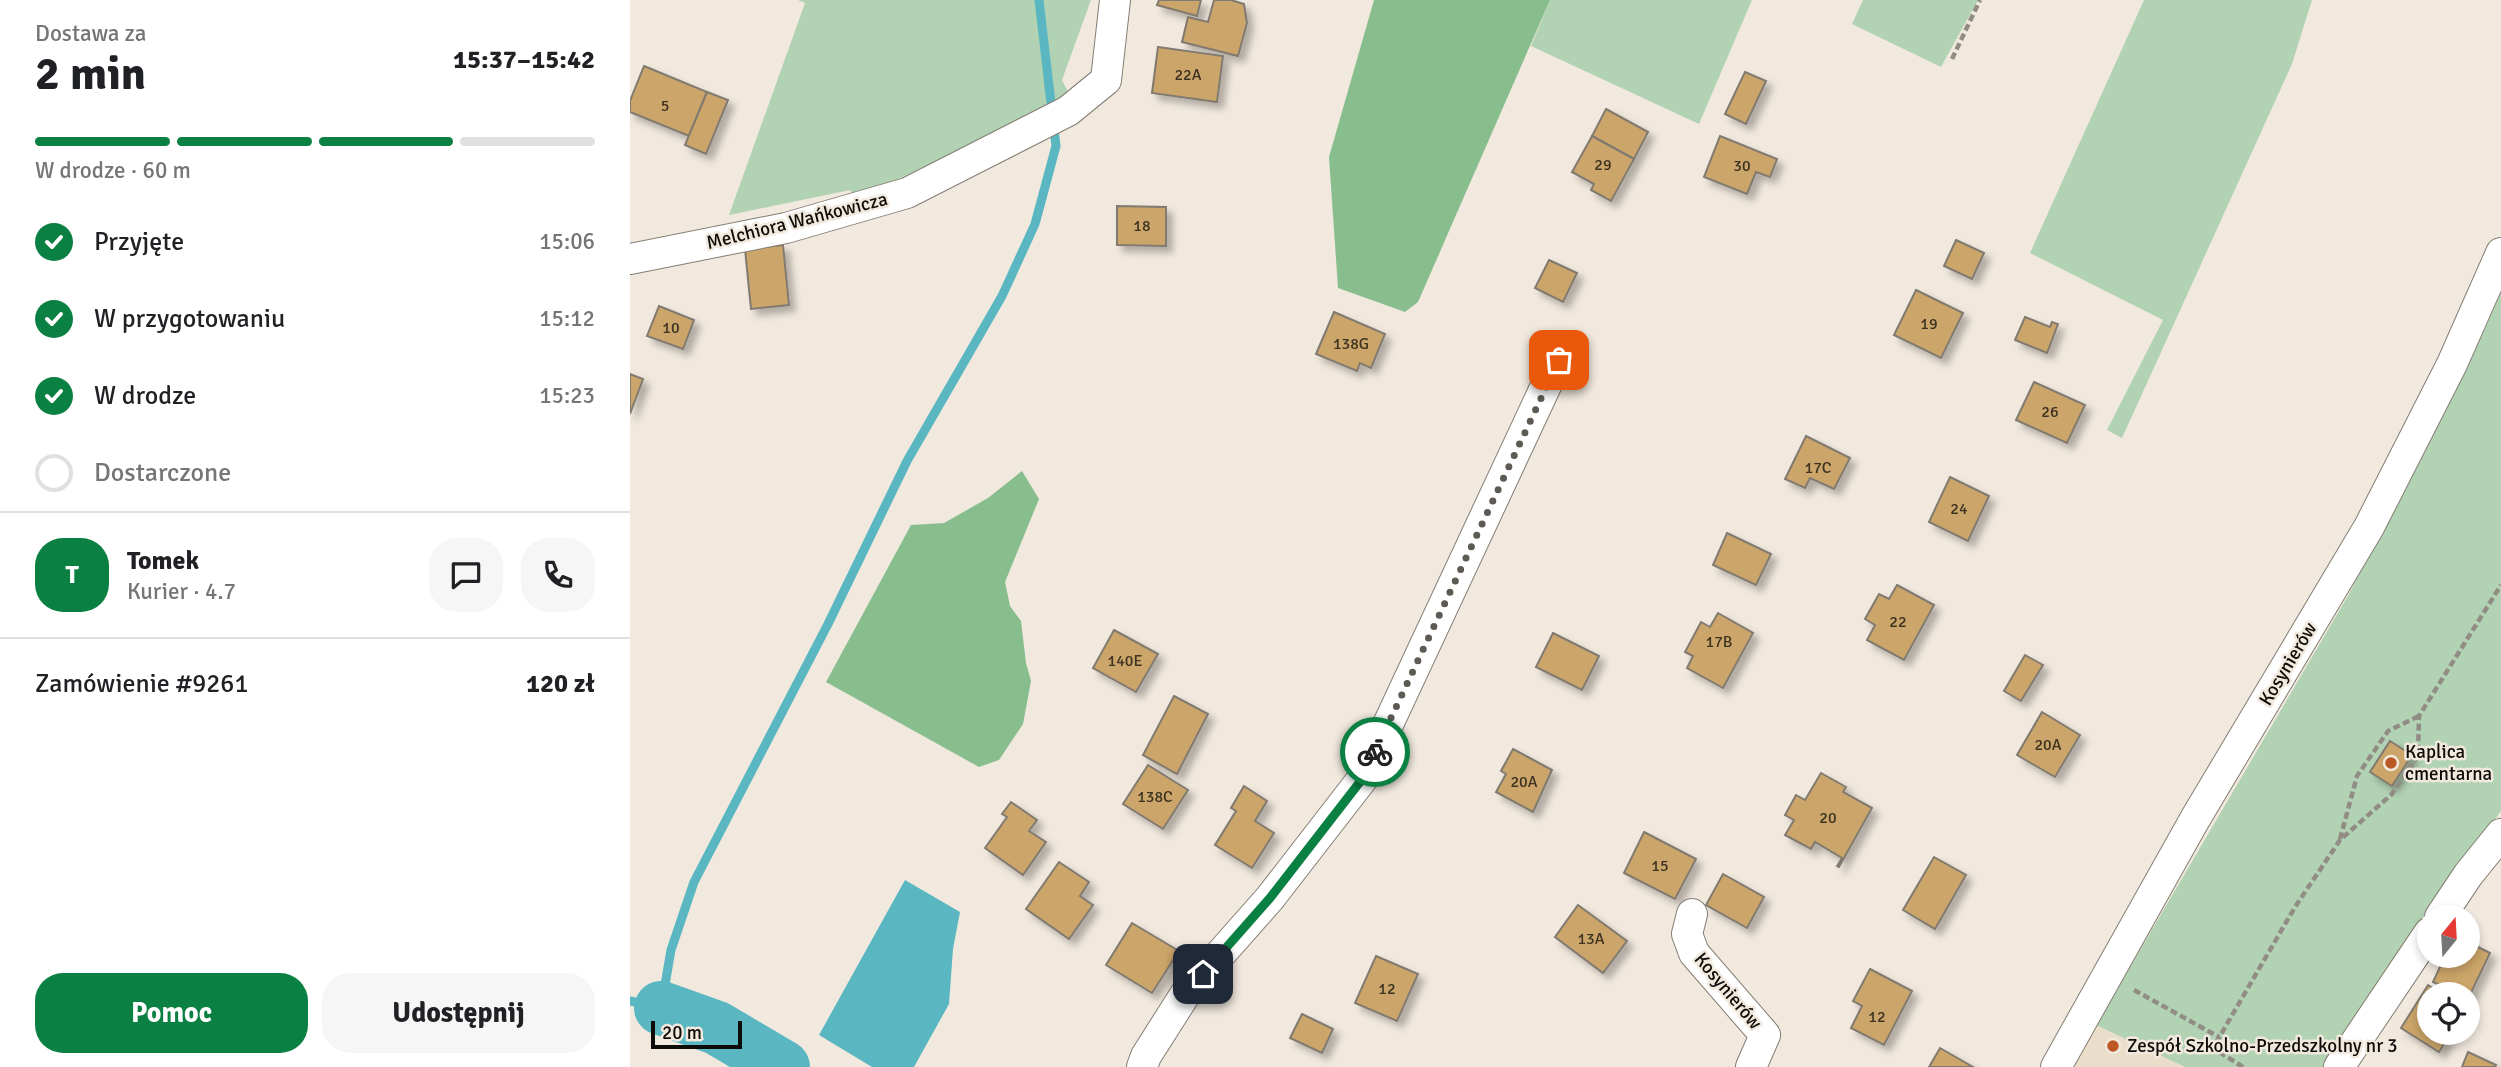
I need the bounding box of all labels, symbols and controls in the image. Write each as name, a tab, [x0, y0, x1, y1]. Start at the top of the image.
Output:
text: Dostawa za	[35, 19, 146, 48]
text: 15:37–15:42	[453, 44, 595, 76]
text: 2 min	[35, 46, 146, 102]
house number: 22A	[1174, 65, 1202, 85]
house number: 5	[661, 96, 669, 116]
house number: 29	[1594, 155, 1612, 175]
text: W drodze · 60 m	[35, 156, 191, 185]
house number: 30	[1733, 156, 1751, 176]
street label: Melchiora Wańkowicza	[704, 187, 890, 255]
house number: 18	[1133, 216, 1151, 236]
icon: check	[35, 223, 73, 261]
text: Przyjęte	[94, 226, 184, 258]
text: 15:06	[539, 227, 595, 256]
icon: check	[35, 300, 73, 338]
text: W przygotowaniu	[94, 303, 285, 335]
text: 15:12	[539, 304, 595, 333]
house number: 19	[1920, 314, 1938, 334]
house number: 10	[662, 318, 680, 338]
pin	[1529, 330, 1589, 390]
house number: 138G	[1333, 334, 1369, 354]
icon: bag	[1540, 341, 1578, 379]
icon: check	[35, 377, 73, 415]
text: W drodze	[94, 380, 196, 412]
text: 15:23	[539, 381, 595, 410]
house number: 26	[2041, 402, 2059, 422]
text: Dostarczone	[94, 457, 231, 489]
house number: 17C	[1805, 458, 1832, 478]
house number: 24	[1950, 499, 1968, 519]
button: chat	[429, 538, 503, 612]
button: phone	[521, 538, 595, 612]
text: Tomek	[127, 545, 199, 577]
text: T	[65, 559, 79, 591]
text: Kurier · 4.7	[127, 577, 236, 606]
house number: 22	[1889, 612, 1907, 632]
street label: Kosynierów	[2254, 618, 2322, 710]
house number: 17B	[1706, 632, 1732, 652]
house number: 140E	[1108, 651, 1142, 671]
text: Zamówienie #9261	[35, 668, 248, 700]
text: 120 zł	[526, 668, 595, 700]
courier	[1340, 717, 1410, 787]
icon: bike	[1356, 733, 1394, 771]
house number: 20A	[2034, 735, 2062, 755]
place label: Kaplica cmentarna	[2405, 740, 2492, 786]
marker: Kaplica cmentarna	[2383, 755, 2399, 771]
house number: 20A	[1510, 772, 1538, 792]
house number: 138C	[1137, 787, 1173, 807]
house number: 20	[1819, 808, 1837, 828]
house number: 15	[1651, 856, 1669, 876]
north arrow	[2417, 905, 2480, 968]
map controls	[2417, 905, 2480, 1045]
house number: 13A	[1577, 929, 1605, 949]
pin	[1173, 944, 1233, 1004]
street label: Kosynierów	[1689, 948, 1767, 1035]
icon: home	[1184, 955, 1222, 993]
button: Pomoc	[35, 973, 308, 1053]
button: Udostępnij	[322, 973, 595, 1053]
house number: 12	[1378, 979, 1396, 999]
button: locate	[2417, 982, 2480, 1045]
house number: 12	[1868, 1007, 1886, 1027]
scale bar	[651, 1018, 742, 1050]
text: 20 m	[662, 1021, 702, 1045]
place label: Zespół Szkolno-Przedszkolny nr 3	[2127, 1034, 2398, 1058]
marker: Zespół Szkolno-Przedszkolny nr 3	[2105, 1038, 2121, 1054]

